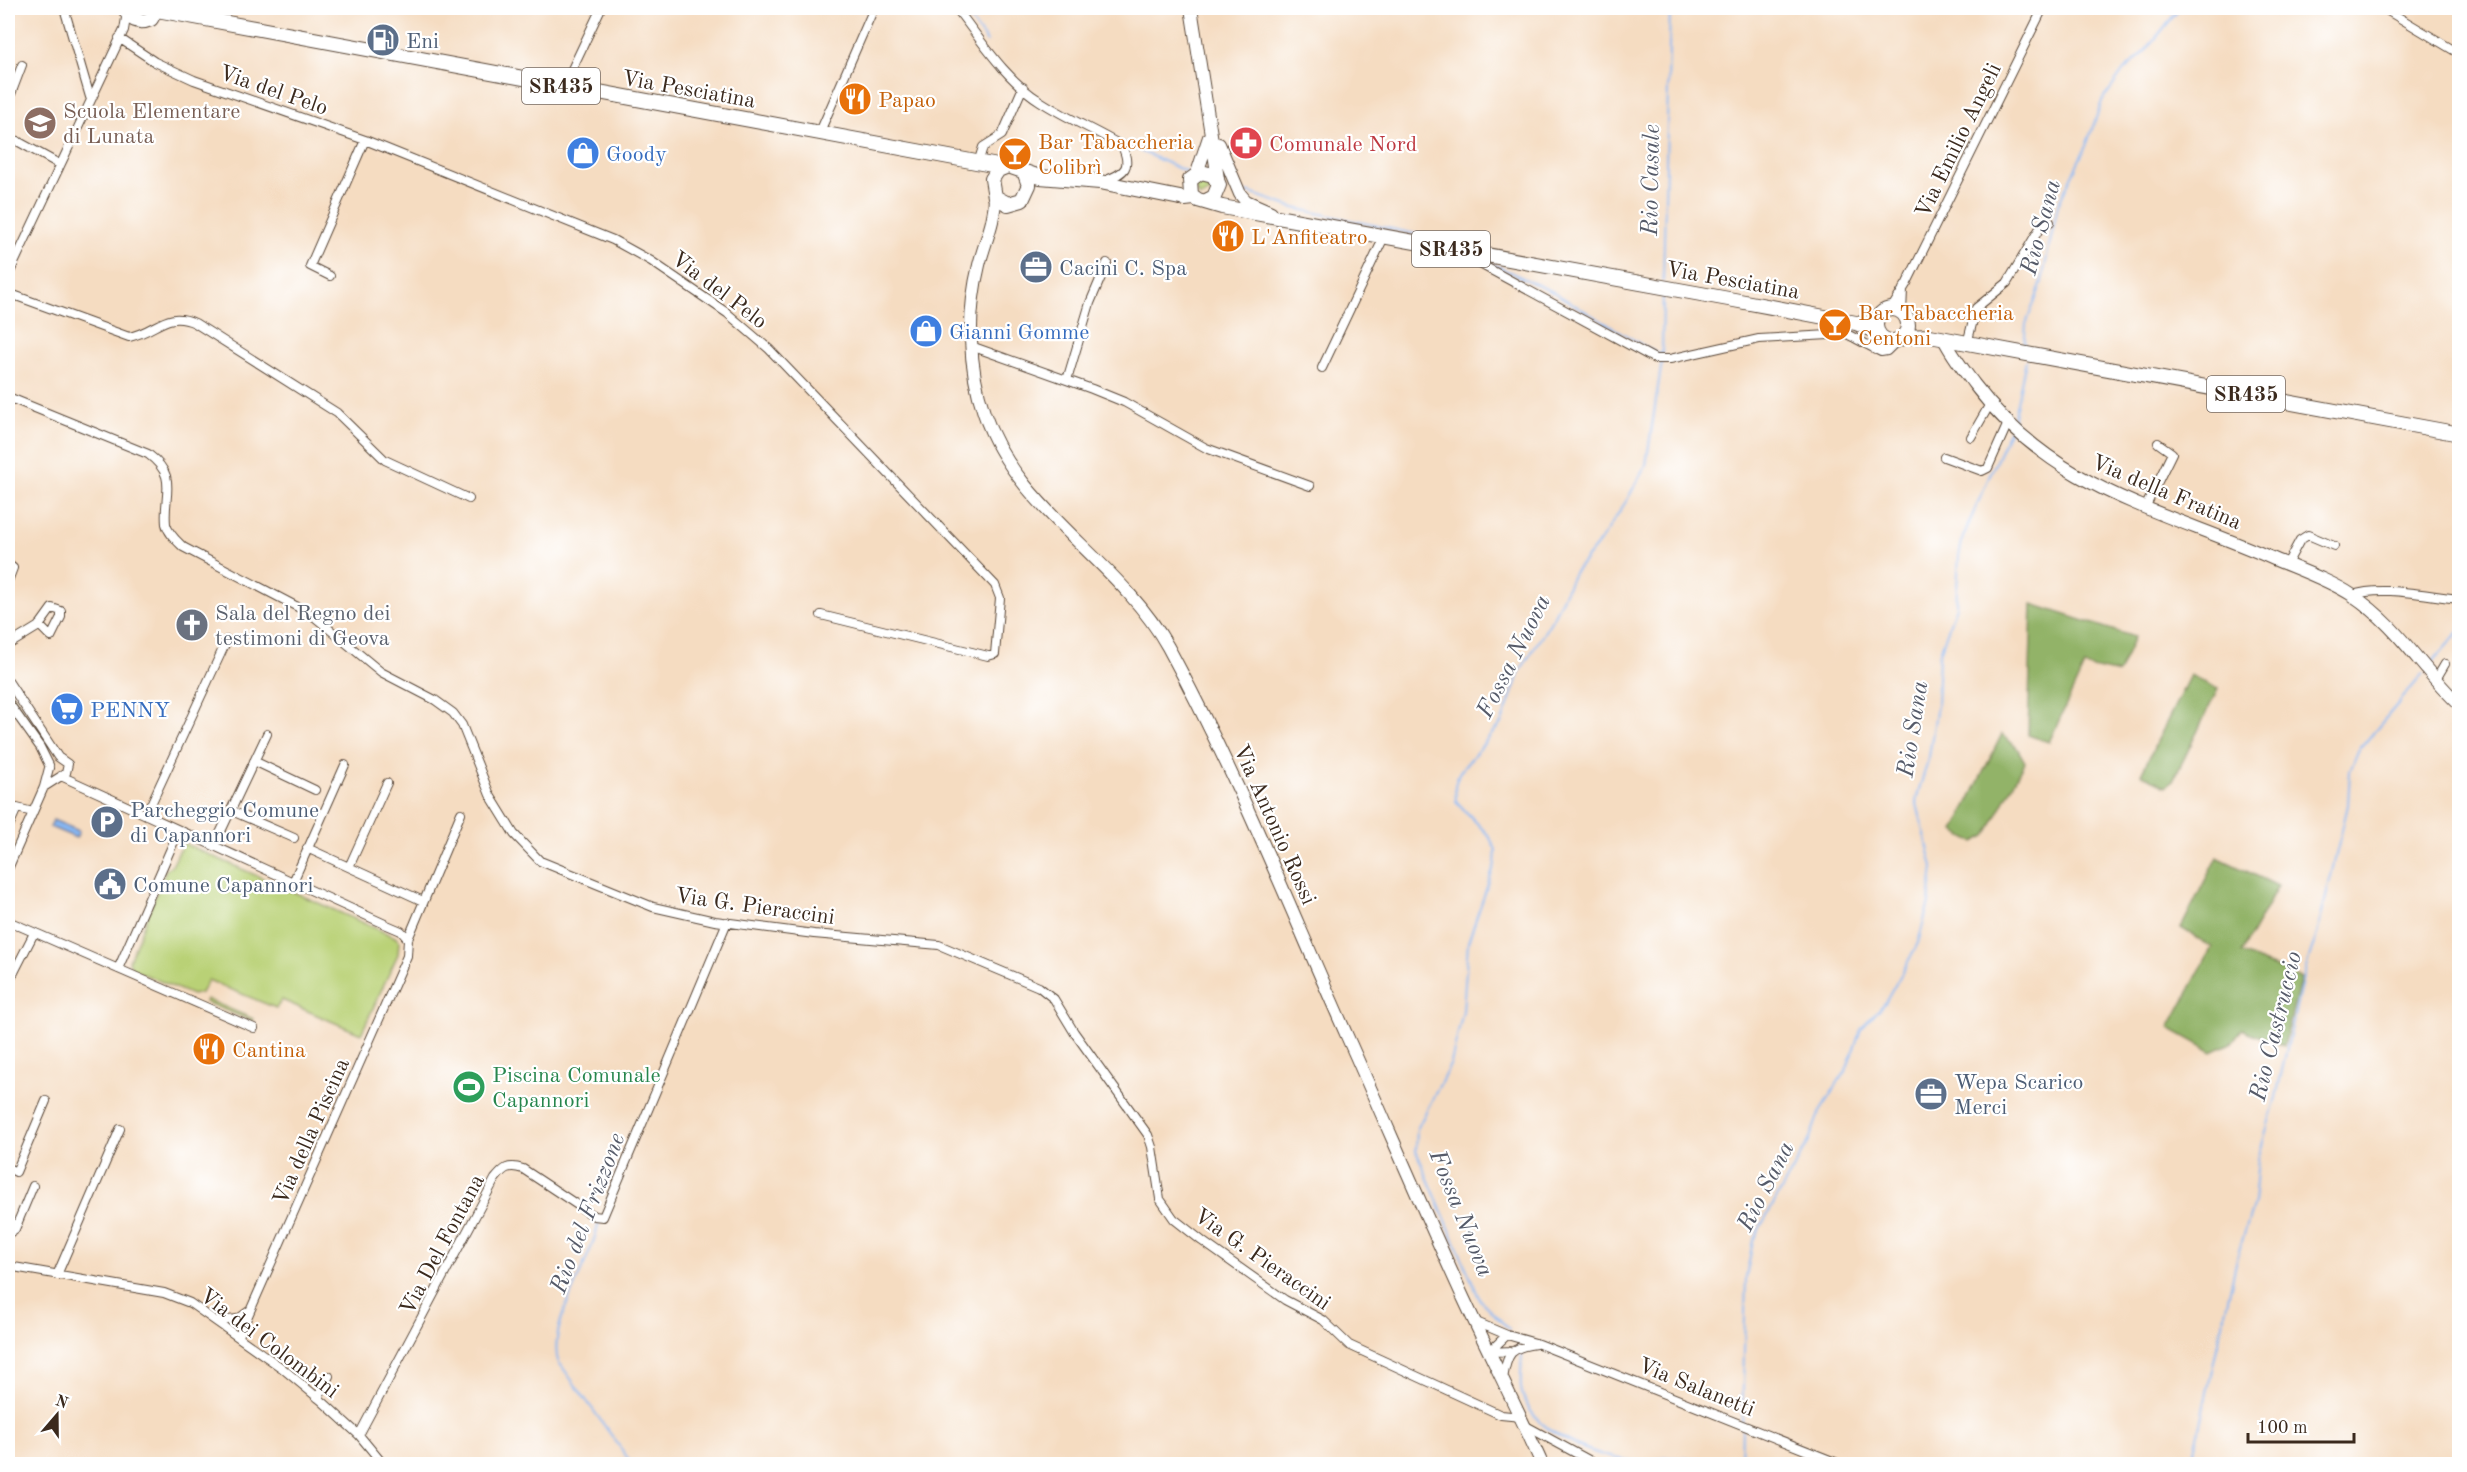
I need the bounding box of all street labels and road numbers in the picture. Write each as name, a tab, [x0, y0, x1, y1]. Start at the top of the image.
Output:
street label: Via Emilio Angeli	[1912, 60, 2006, 222]
street label: Via del Pelo	[216, 62, 331, 120]
street label: Via Pesciatina	[620, 67, 757, 113]
road number: SR435	[522, 68, 600, 104]
road number: SR435	[1412, 231, 1490, 267]
street label: Via del Pelo	[667, 248, 771, 334]
street label: Via Pesciatina	[1664, 258, 1801, 304]
road number: SR435	[2207, 376, 2285, 412]
street label: Via della Fratina	[2088, 451, 2245, 534]
street label: Via Antonio Rossi	[1229, 741, 1319, 908]
street label: Via G. Pieraccini	[673, 885, 836, 929]
street label: Via della Piscina	[270, 1055, 354, 1209]
street label: Via Del Fontana	[396, 1171, 489, 1319]
street label: Via G. Pieraccini	[1190, 1204, 1334, 1315]
street label: Via dei Colombini	[195, 1284, 342, 1403]
street label: Via Salanetti	[1635, 1354, 1758, 1421]

